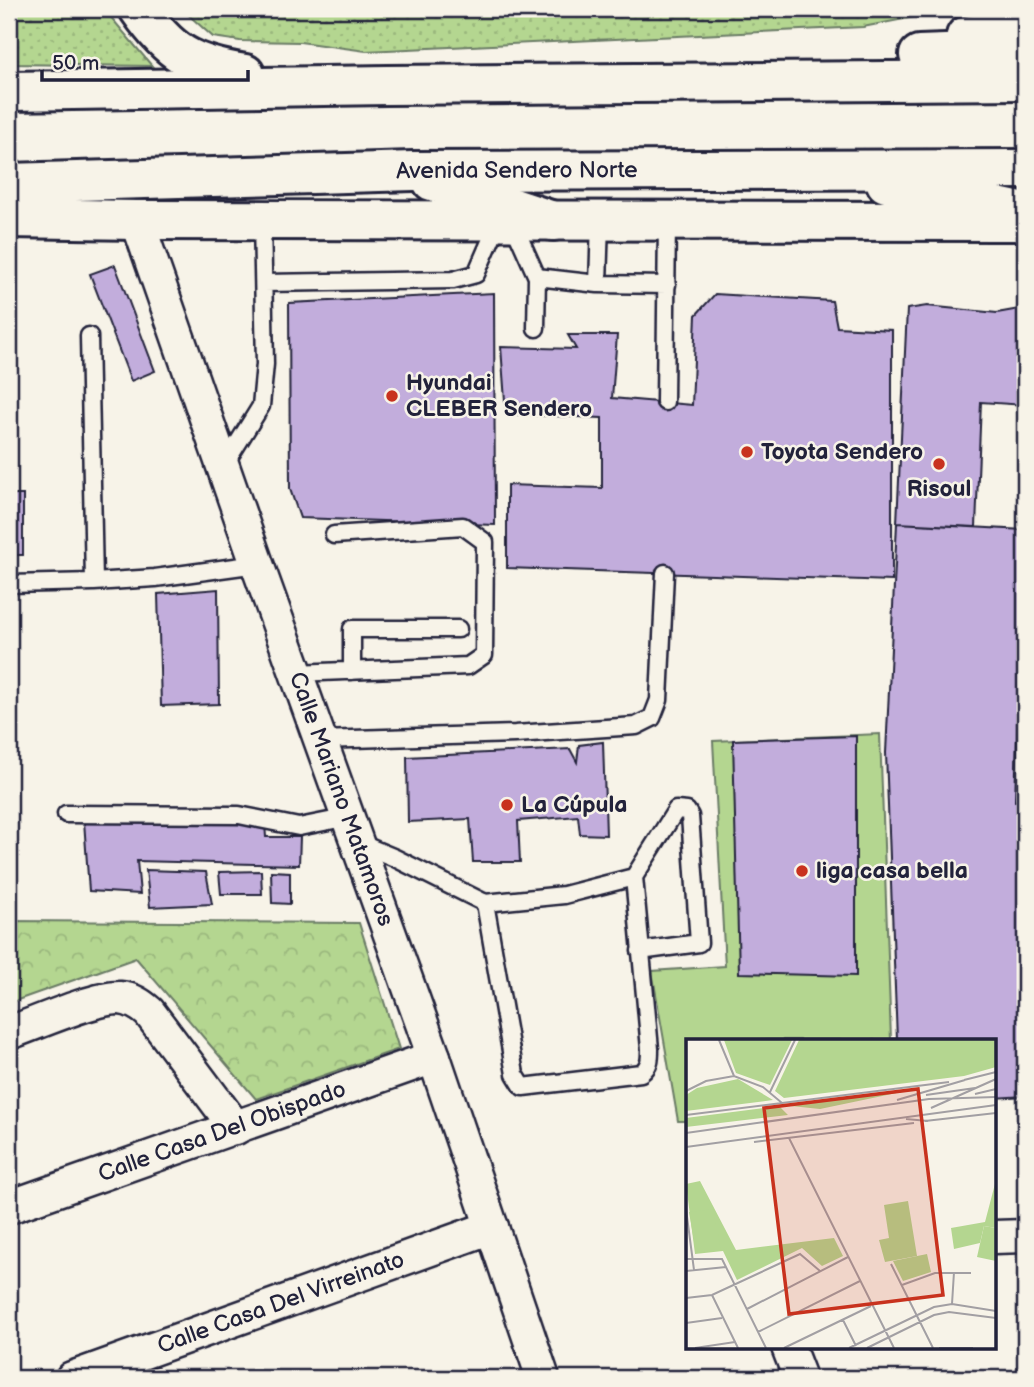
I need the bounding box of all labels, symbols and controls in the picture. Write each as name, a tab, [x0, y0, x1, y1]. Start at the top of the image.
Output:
scale bar	[42, 38, 248, 82]
text: 50 m	[52, 51, 99, 76]
street label: Avenida Sendero Norte	[396, 156, 638, 185]
place label: Hyundai CLEBER Sendero	[406, 369, 592, 423]
marker: Hyundai CLEBER Sendero	[384, 388, 400, 404]
place label: Toyota Sendero	[761, 438, 923, 466]
marker: Toyota Sendero	[739, 444, 755, 460]
marker: Risoul	[931, 456, 947, 472]
place label: Risoul	[907, 475, 971, 503]
street label: Calle Mariano Matamoros	[283, 668, 400, 930]
place label: La Cúpula	[521, 791, 627, 819]
marker: La Cúpula	[499, 797, 515, 813]
place label: liga casa bella	[816, 857, 968, 885]
marker: liga casa bella	[794, 863, 810, 879]
inset map	[686, 1039, 996, 1348]
street label: Calle Casa Del Obispado	[95, 1075, 350, 1188]
street label: Calle Casa Del Virreinato	[154, 1246, 408, 1360]

